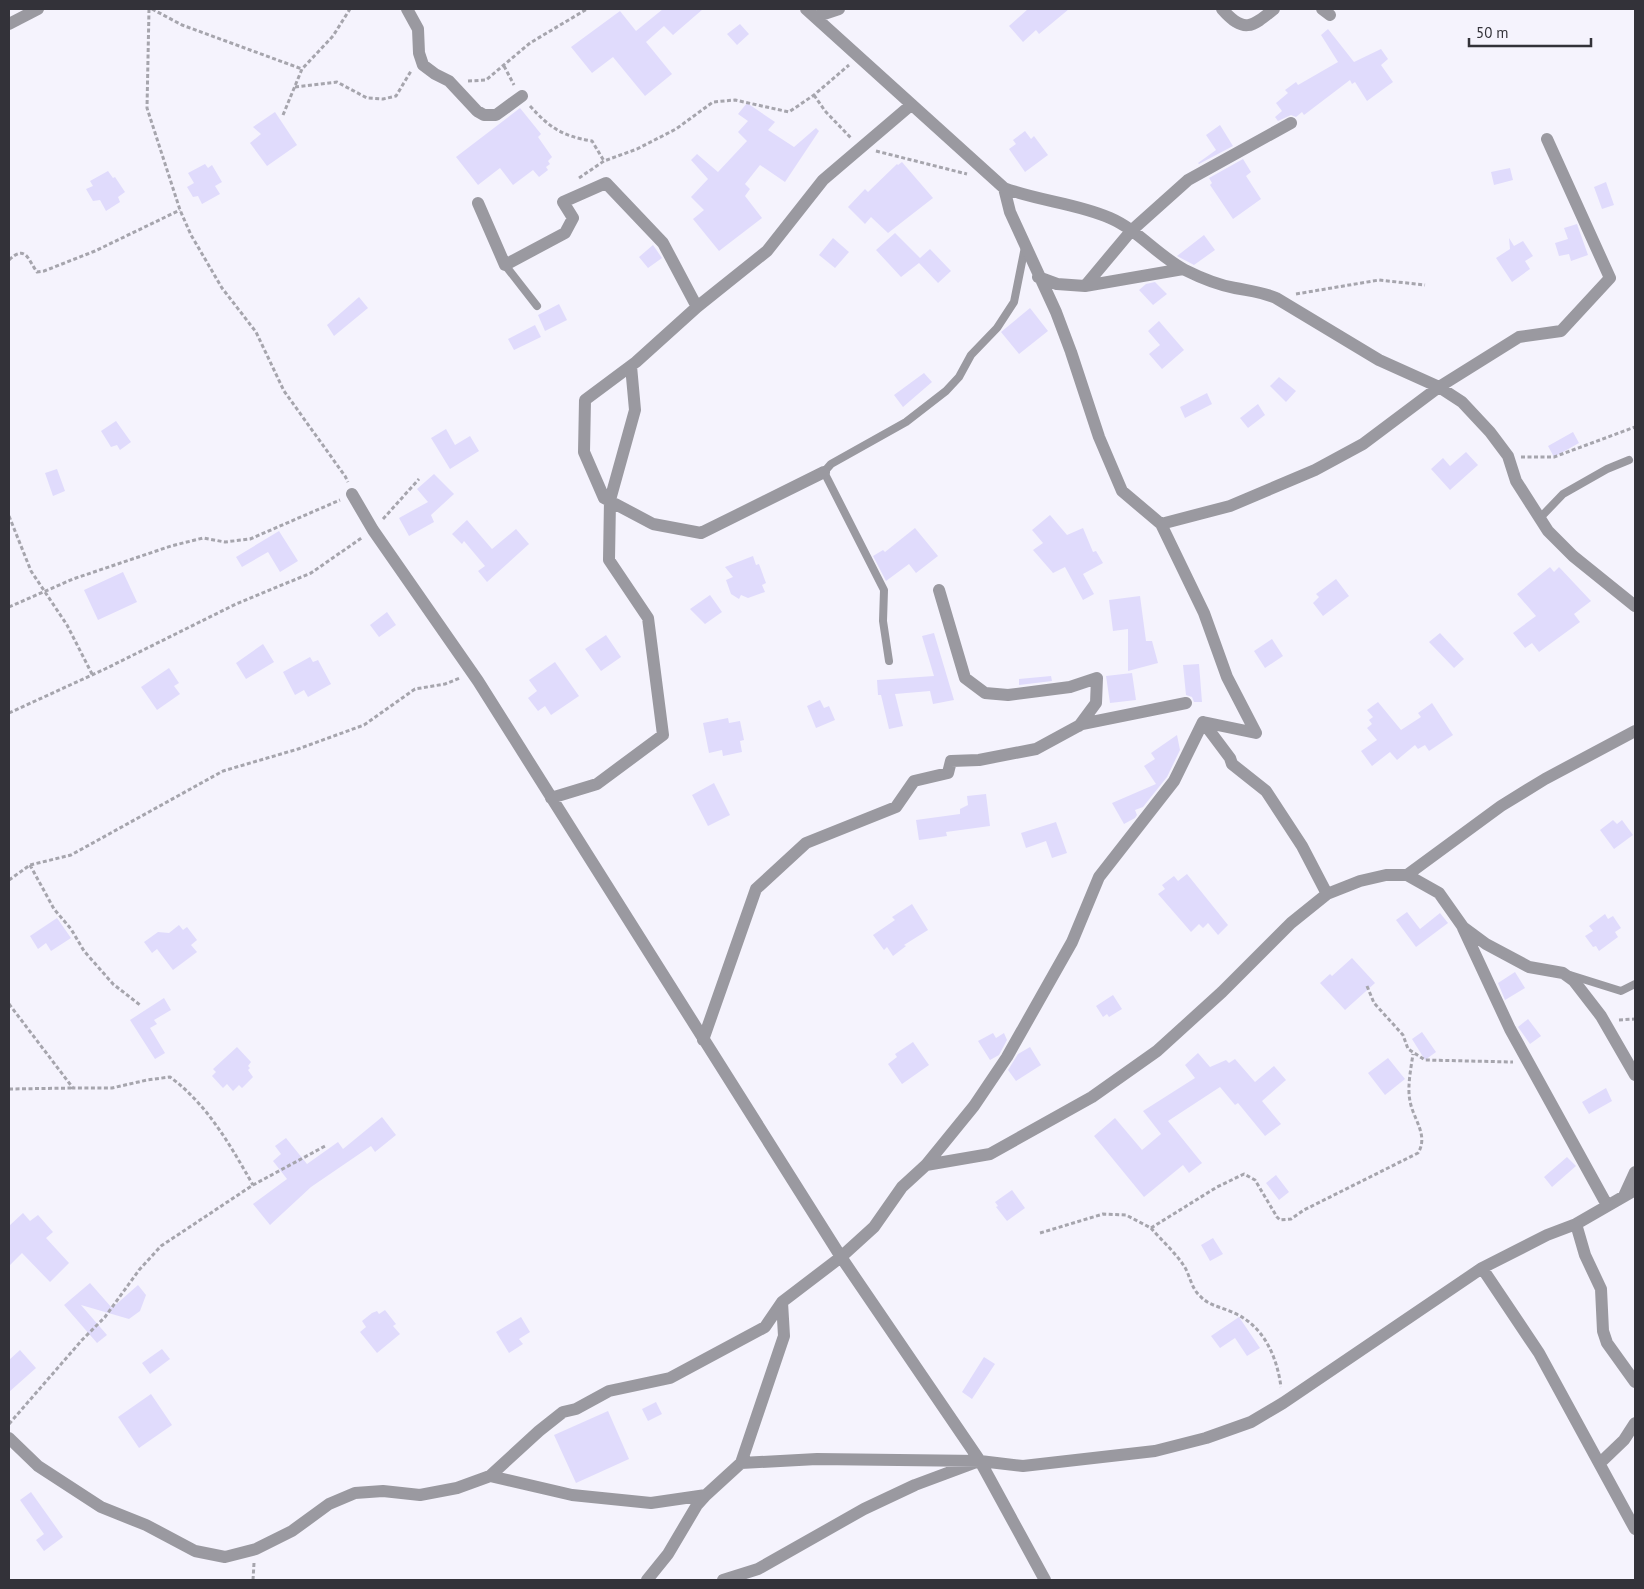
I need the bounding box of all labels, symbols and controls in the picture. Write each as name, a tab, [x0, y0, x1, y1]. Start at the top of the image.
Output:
scale bar	[1469, 15, 1592, 47]
text: 50 m	[1476, 23, 1509, 42]

